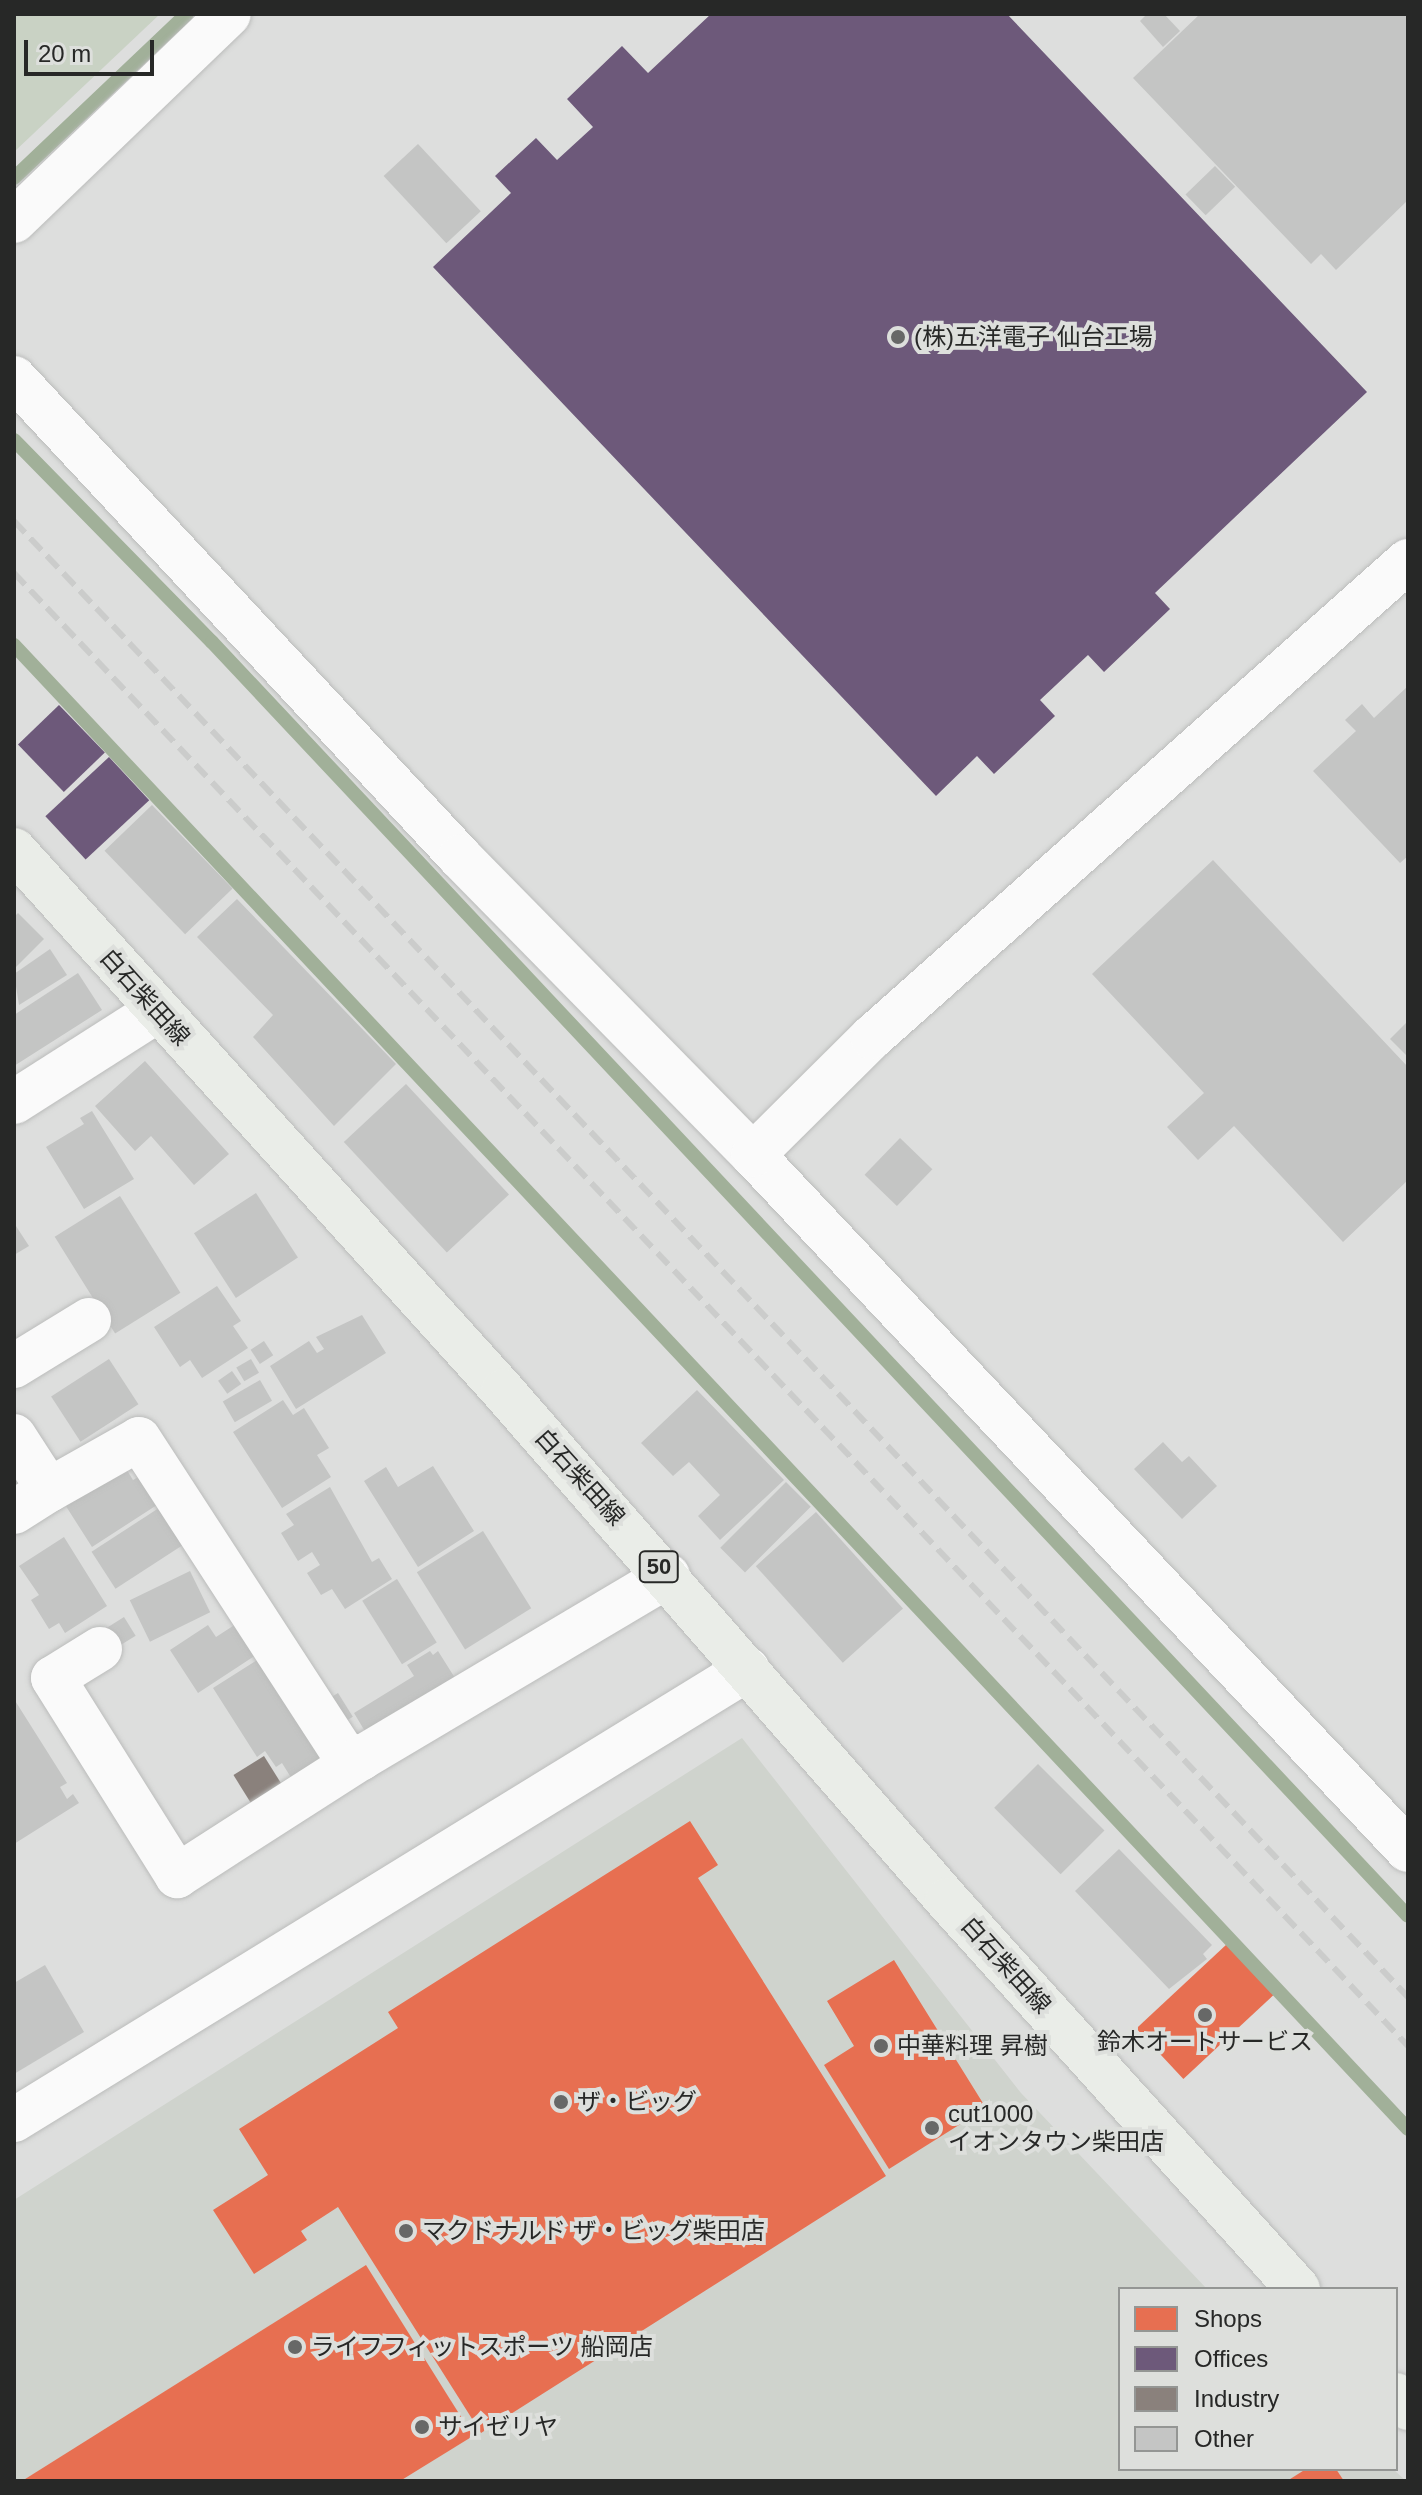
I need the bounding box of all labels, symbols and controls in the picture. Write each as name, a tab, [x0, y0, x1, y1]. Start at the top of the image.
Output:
scale bar	[28, 24, 158, 74]
text: 20 m	[38, 40, 91, 67]
place label: (株)五洋電子 仙台工場	[914, 323, 1153, 351]
marker: (株)五洋電子 仙台工場	[889, 328, 907, 346]
street label: 白石柴田線	[94, 943, 196, 1051]
street label: 白石柴田線	[529, 1423, 631, 1531]
road number: 50	[637, 1549, 681, 1585]
street label: 白石柴田線	[955, 1911, 1057, 2019]
marker: 鈴木オートサービス	[1196, 2006, 1214, 2024]
place label: 鈴木オートサービス	[1097, 2028, 1313, 2056]
place label: 中華料理 昇樹	[897, 2032, 1048, 2060]
marker: 中華料理 昇樹	[872, 2037, 890, 2055]
place label: ザ・ビッグ	[577, 2088, 697, 2116]
marker: ザ・ビッグ	[552, 2093, 570, 2111]
place label: cut1000 イオンタウン柴田店	[948, 2100, 1164, 2156]
marker: cut1000 イオンタウン柴田店	[923, 2119, 941, 2137]
place label: マクドナルド ザ・ビッグ柴田店	[422, 2217, 765, 2245]
marker: マクドナルド ザ・ビッグ柴田店	[397, 2222, 415, 2240]
legend	[1118, 2287, 1398, 2471]
text: Shops	[1194, 2305, 1262, 2332]
place label: ライフフィットスポーツ 船岡店	[311, 2333, 654, 2361]
marker: ライフフィットスポーツ 船岡店	[286, 2338, 304, 2356]
text: Offices	[1194, 2345, 1268, 2372]
text: Industry	[1194, 2385, 1279, 2412]
place label: サイゼリヤ	[438, 2413, 558, 2441]
marker: サイゼリヤ	[413, 2418, 431, 2436]
text: Other	[1194, 2425, 1254, 2452]

